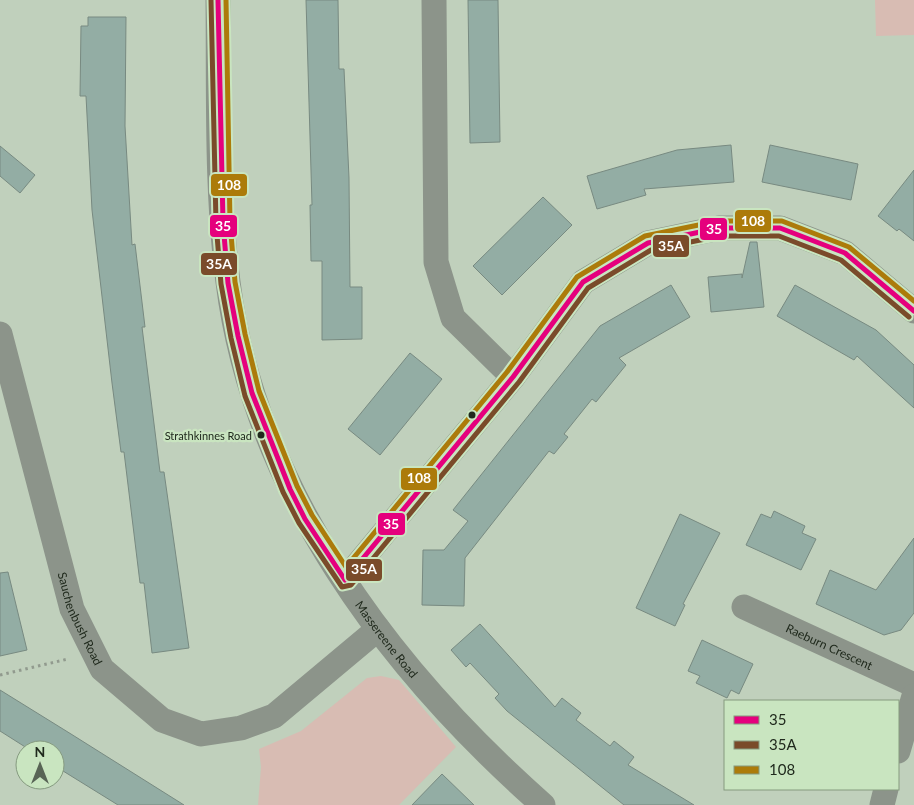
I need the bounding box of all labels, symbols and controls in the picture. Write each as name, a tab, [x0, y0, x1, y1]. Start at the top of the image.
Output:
line badge: 108	[210, 173, 248, 197]
text: 108	[217, 176, 241, 193]
line badge: 108	[734, 209, 772, 233]
text: 108	[741, 212, 765, 229]
line badge: 35	[209, 214, 238, 238]
text: 35	[215, 217, 231, 234]
line badge: 35	[699, 217, 728, 241]
text: 35	[706, 220, 722, 237]
line badge: 35A	[652, 234, 690, 258]
text: 35A	[658, 237, 684, 254]
line badge: 35A	[200, 252, 238, 276]
text: 35A	[206, 255, 232, 272]
unlabelled marker	[467, 410, 477, 420]
place label: Strathkinnes Road	[165, 429, 252, 442]
marker: Strathkinnes Road	[256, 430, 266, 440]
line badge: 108	[400, 467, 438, 491]
text: 108	[407, 469, 431, 486]
line badge: 35	[377, 512, 406, 536]
text: 35	[383, 515, 399, 532]
line badge: 35A	[345, 558, 383, 582]
text: 35A	[351, 560, 377, 577]
street label: Sauchenbush Road	[55, 570, 106, 667]
street label: Massereene Road	[352, 598, 421, 681]
street label: Raeburn Crescent	[784, 620, 876, 673]
legend	[724, 700, 899, 790]
text: 35	[769, 710, 786, 728]
text: 35A	[769, 735, 797, 753]
north arrow	[15, 740, 65, 790]
text: N	[35, 743, 45, 760]
text: 108	[769, 760, 795, 778]

